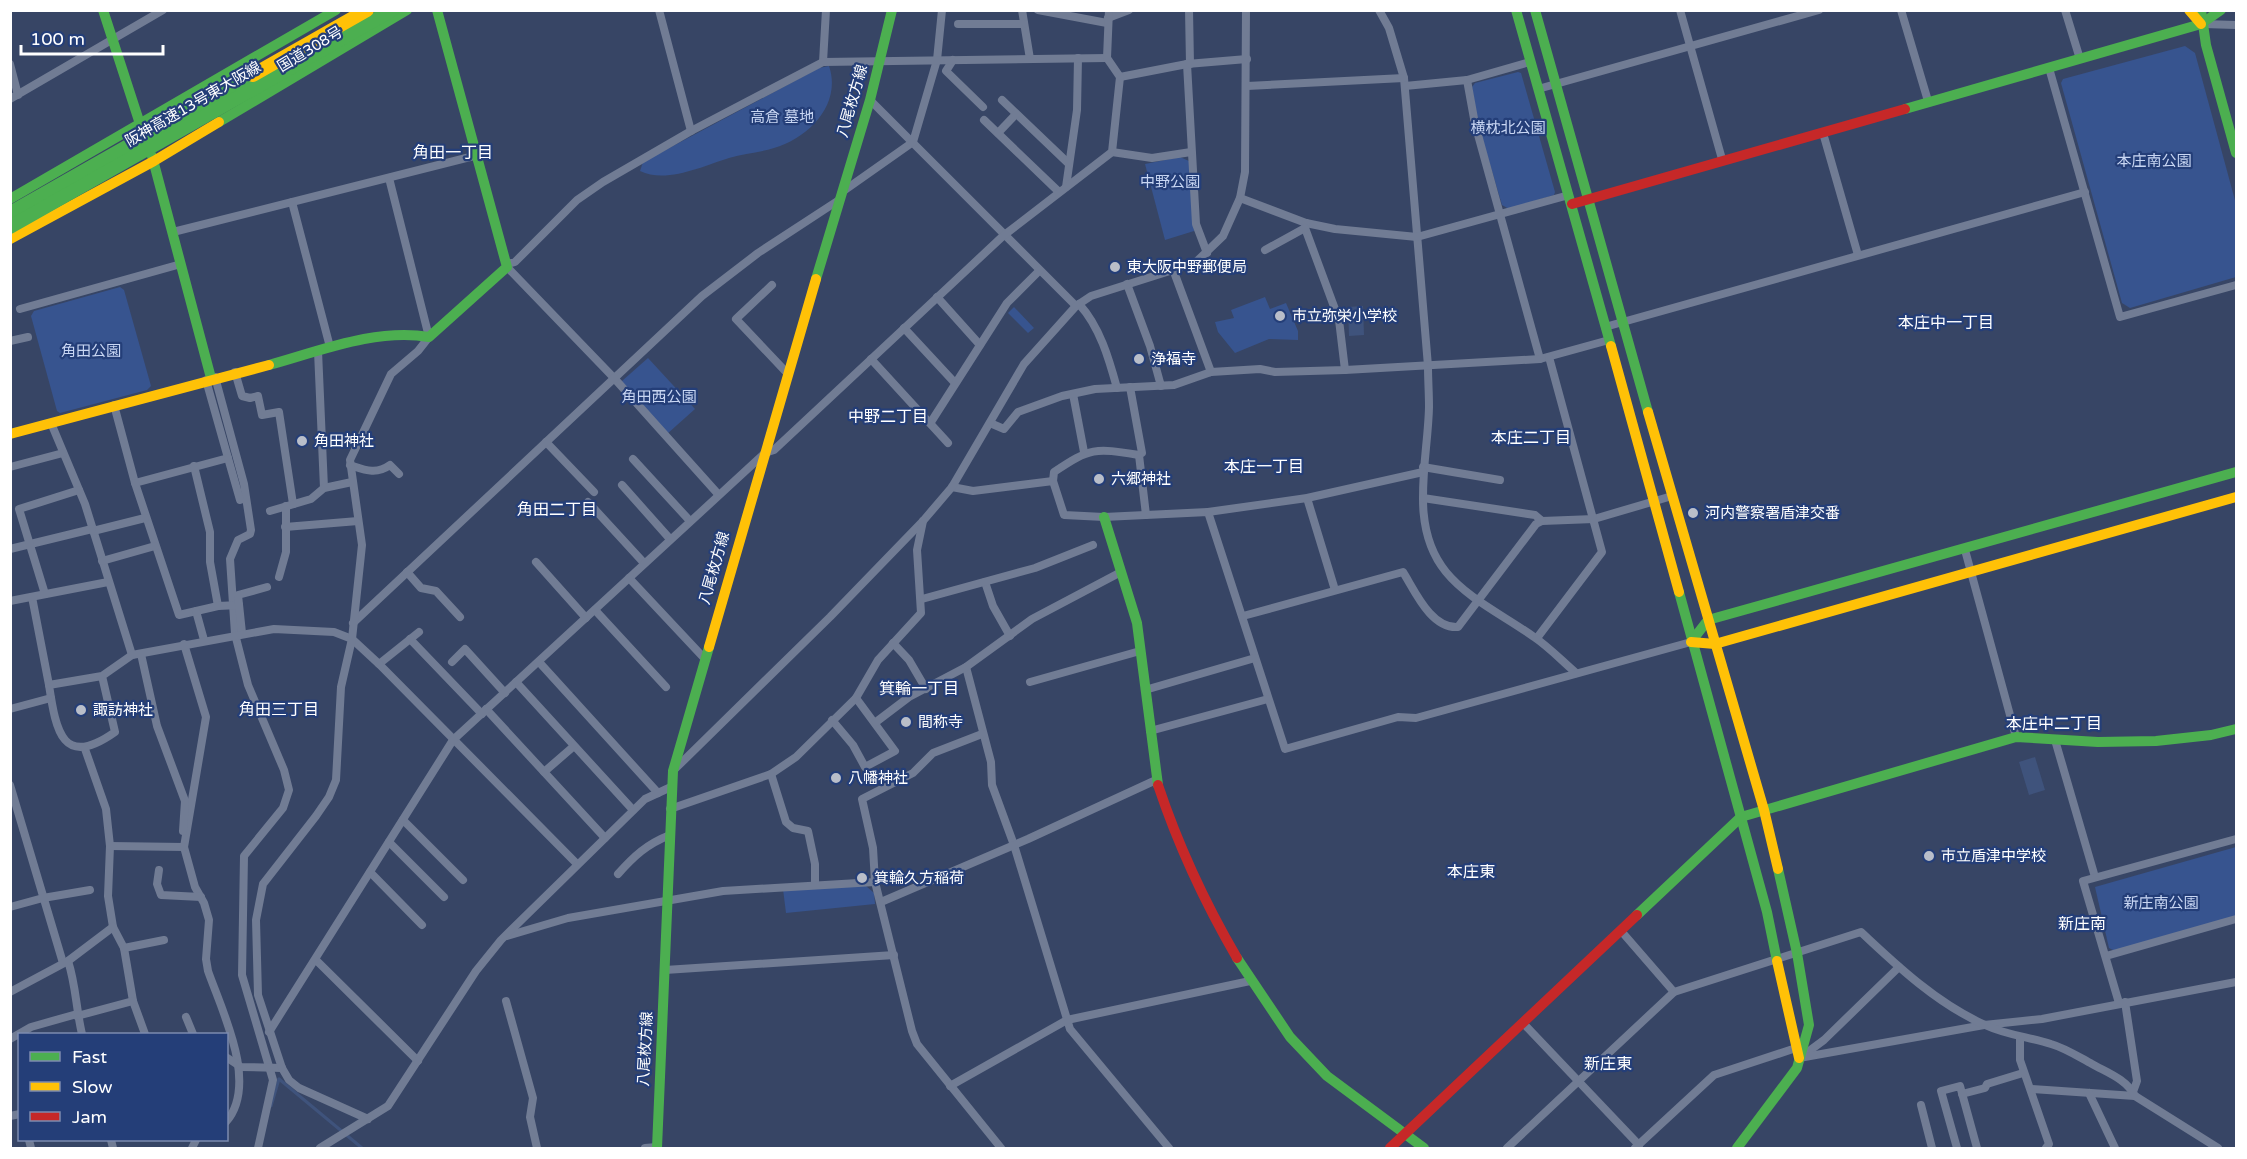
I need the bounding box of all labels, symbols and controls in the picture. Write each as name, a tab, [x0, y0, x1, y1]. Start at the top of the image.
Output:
scale bar	[21, 18, 164, 56]
street label: 国道308号	[274, 22, 346, 76]
text: 100 m	[30, 28, 85, 50]
street label: 阪神高速13号東大阪線	[122, 58, 264, 150]
street label: 八尾枚方線	[833, 62, 871, 140]
park label: 高倉 墓地	[750, 108, 814, 126]
park label: 横枕北公園	[1470, 119, 1546, 137]
district label: 角田一丁目	[413, 143, 493, 163]
park label: 本庄南公園	[2116, 152, 2192, 170]
park label: 中野公園	[1140, 173, 1200, 191]
place label: 東大阪中野郵便局	[1127, 258, 1247, 276]
marker: 東大阪中野郵便局	[1108, 260, 1122, 274]
place label: 市立弥栄小学校	[1292, 307, 1397, 325]
marker: 市立弥栄小学校	[1273, 309, 1287, 323]
district label: 本庄中一丁目	[1898, 313, 1994, 333]
park label: 角田公園	[61, 342, 121, 360]
place label: 浄福寺	[1151, 350, 1196, 368]
marker: 浄福寺	[1132, 352, 1146, 366]
park label: 角田西公園	[621, 388, 697, 406]
district label: 中野二丁目	[848, 407, 928, 427]
district label: 本庄二丁目	[1491, 428, 1571, 448]
place label: 角田神社	[314, 432, 374, 450]
marker: 角田神社	[295, 434, 309, 448]
district label: 本庄一丁目	[1224, 457, 1304, 477]
place label: 六郷神社	[1111, 470, 1171, 488]
marker: 六郷神社	[1092, 472, 1106, 486]
district label: 角田二丁目	[517, 500, 597, 520]
place label: 河内警察署盾津交番	[1705, 504, 1840, 522]
marker: 河内警察署盾津交番	[1686, 506, 1700, 520]
street label: 八尾枚方線	[695, 529, 733, 607]
district label: 箕輪一丁目	[879, 679, 959, 699]
district label: 角田三丁目	[239, 700, 319, 720]
place label: 諏訪神社	[93, 701, 153, 719]
marker: 諏訪神社	[74, 703, 88, 717]
place label: 間称寺	[918, 713, 963, 731]
district label: 本庄中二丁目	[2006, 714, 2102, 734]
marker: 間称寺	[899, 715, 913, 729]
place label: 八幡神社	[848, 769, 908, 787]
marker: 八幡神社	[829, 771, 843, 785]
place label: 市立盾津中学校	[1941, 847, 2046, 865]
marker: 市立盾津中学校	[1922, 849, 1936, 863]
district label: 本庄東	[1447, 862, 1495, 882]
place label: 箕輪久方稲荷	[874, 869, 964, 887]
marker: 箕輪久方稲荷	[855, 871, 869, 885]
park label: 新庄南公園	[2123, 894, 2199, 912]
district label: 新庄南	[2058, 914, 2106, 934]
street label: 八尾枚方線	[634, 1011, 656, 1087]
legend	[18, 1033, 228, 1141]
text: Fast	[72, 1046, 107, 1068]
district label: 新庄東	[1584, 1054, 1632, 1074]
text: Slow	[72, 1076, 113, 1098]
text: Jam	[72, 1106, 107, 1128]

